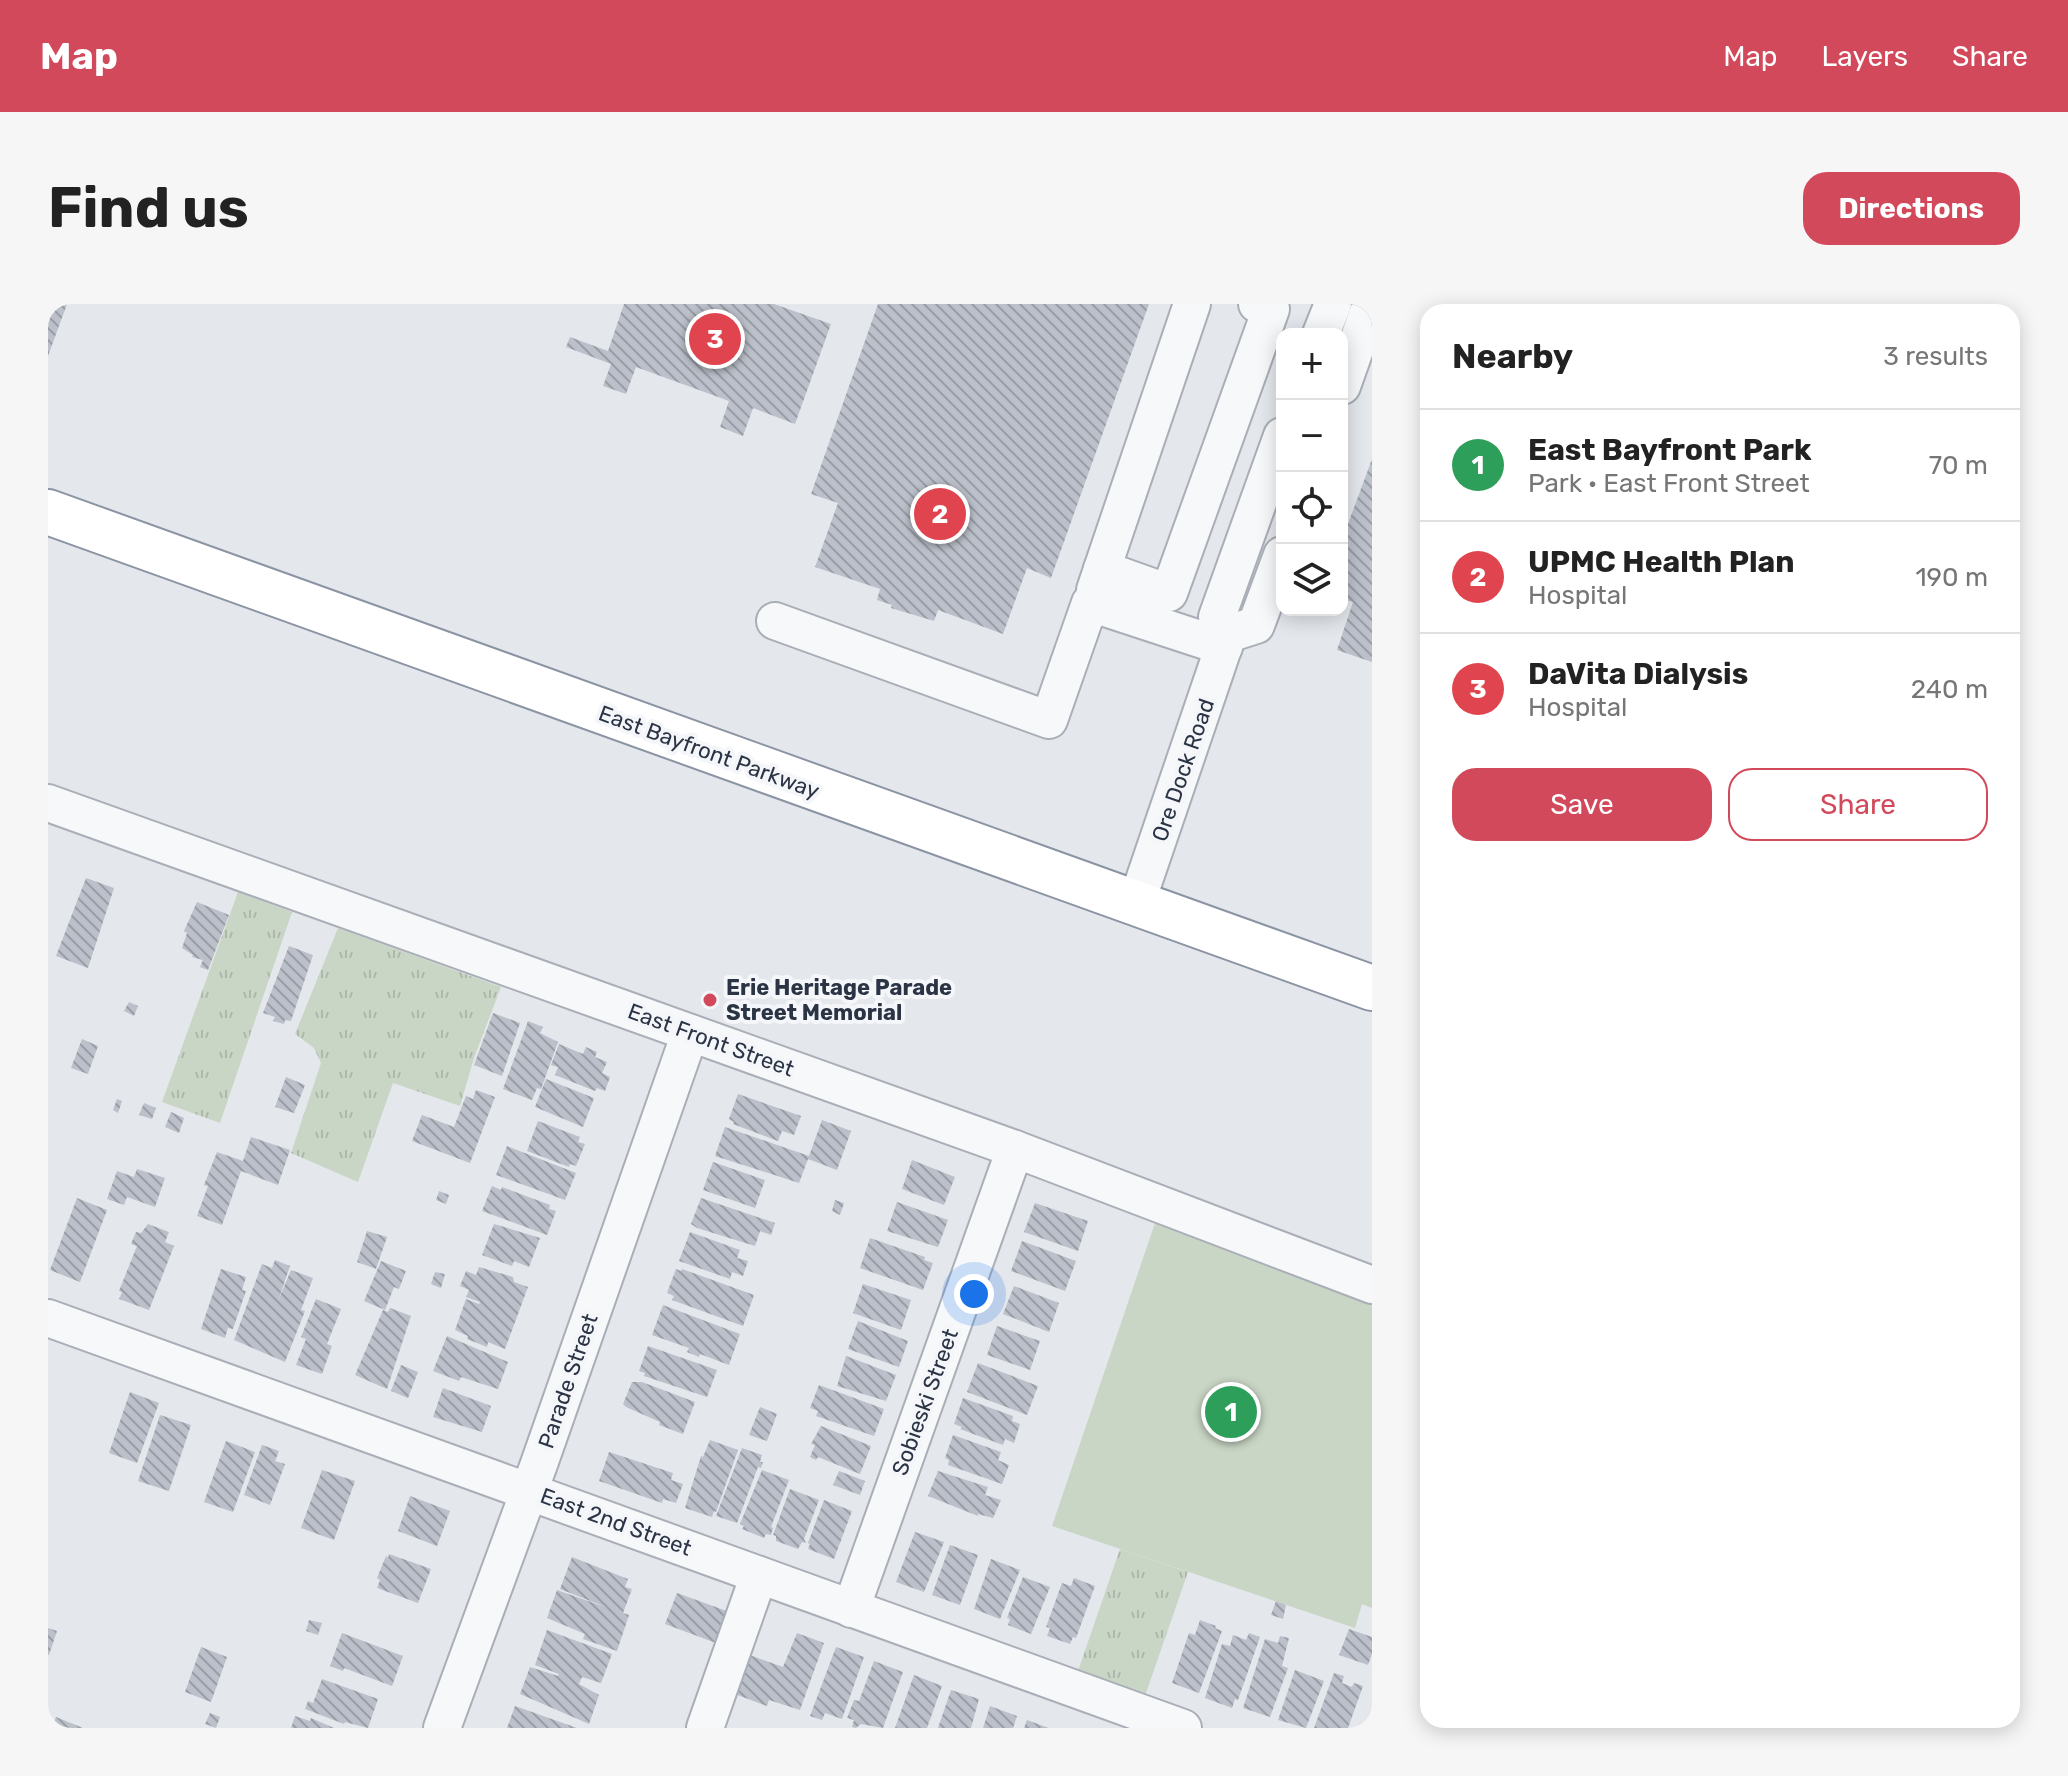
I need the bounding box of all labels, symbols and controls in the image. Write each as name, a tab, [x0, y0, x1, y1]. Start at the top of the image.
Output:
text: Map	[40, 33, 118, 79]
text: Map	[1723, 40, 1778, 73]
text: Layers	[1822, 40, 1908, 73]
text: Share	[1952, 40, 2028, 73]
button: Directions	[1803, 172, 2020, 245]
text: Find us	[48, 175, 249, 241]
pin: 3	[689, 309, 741, 369]
map controls	[1276, 328, 1348, 616]
button: +	[1276, 328, 1348, 400]
text: Nearby	[1452, 336, 1573, 377]
text: 3 results	[1883, 341, 1988, 372]
button: −	[1276, 400, 1348, 472]
text: East Bayfront Park	[1528, 432, 1811, 468]
text: 1	[1472, 450, 1484, 481]
text: 70 m	[1929, 450, 1988, 481]
text: Park · East Front Street	[1528, 468, 1810, 499]
button: locate	[1276, 472, 1348, 544]
pin: 2	[914, 484, 966, 544]
button: layers	[1276, 544, 1348, 616]
text: UPMC Health Plan	[1528, 544, 1795, 580]
text: 2	[1470, 562, 1486, 593]
text: 190 m	[1915, 562, 1988, 593]
text: Hospital	[1528, 580, 1627, 611]
text: DaVita Dialysis	[1528, 656, 1748, 692]
text: 3	[1469, 674, 1487, 705]
text: 240 m	[1911, 674, 1988, 705]
text: Hospital	[1528, 692, 1627, 723]
street label: Ore Dock Road	[1146, 695, 1220, 845]
street label: East Bayfront Parkway	[595, 699, 823, 805]
button: Save	[1452, 768, 1712, 841]
button: Share	[1728, 768, 1988, 841]
place label: Erie Heritage Parade Street Memorial	[726, 974, 952, 1026]
marker: Erie Heritage Parade Street Memorial	[701, 991, 719, 1009]
street label: East Front Street	[624, 997, 798, 1083]
your location	[954, 1274, 994, 1314]
street label: Parade Street	[532, 1310, 604, 1452]
street label: Sobieski Street	[886, 1325, 964, 1479]
pin: 1	[1205, 1382, 1257, 1442]
street label: East 2nd Street	[537, 1482, 696, 1562]

